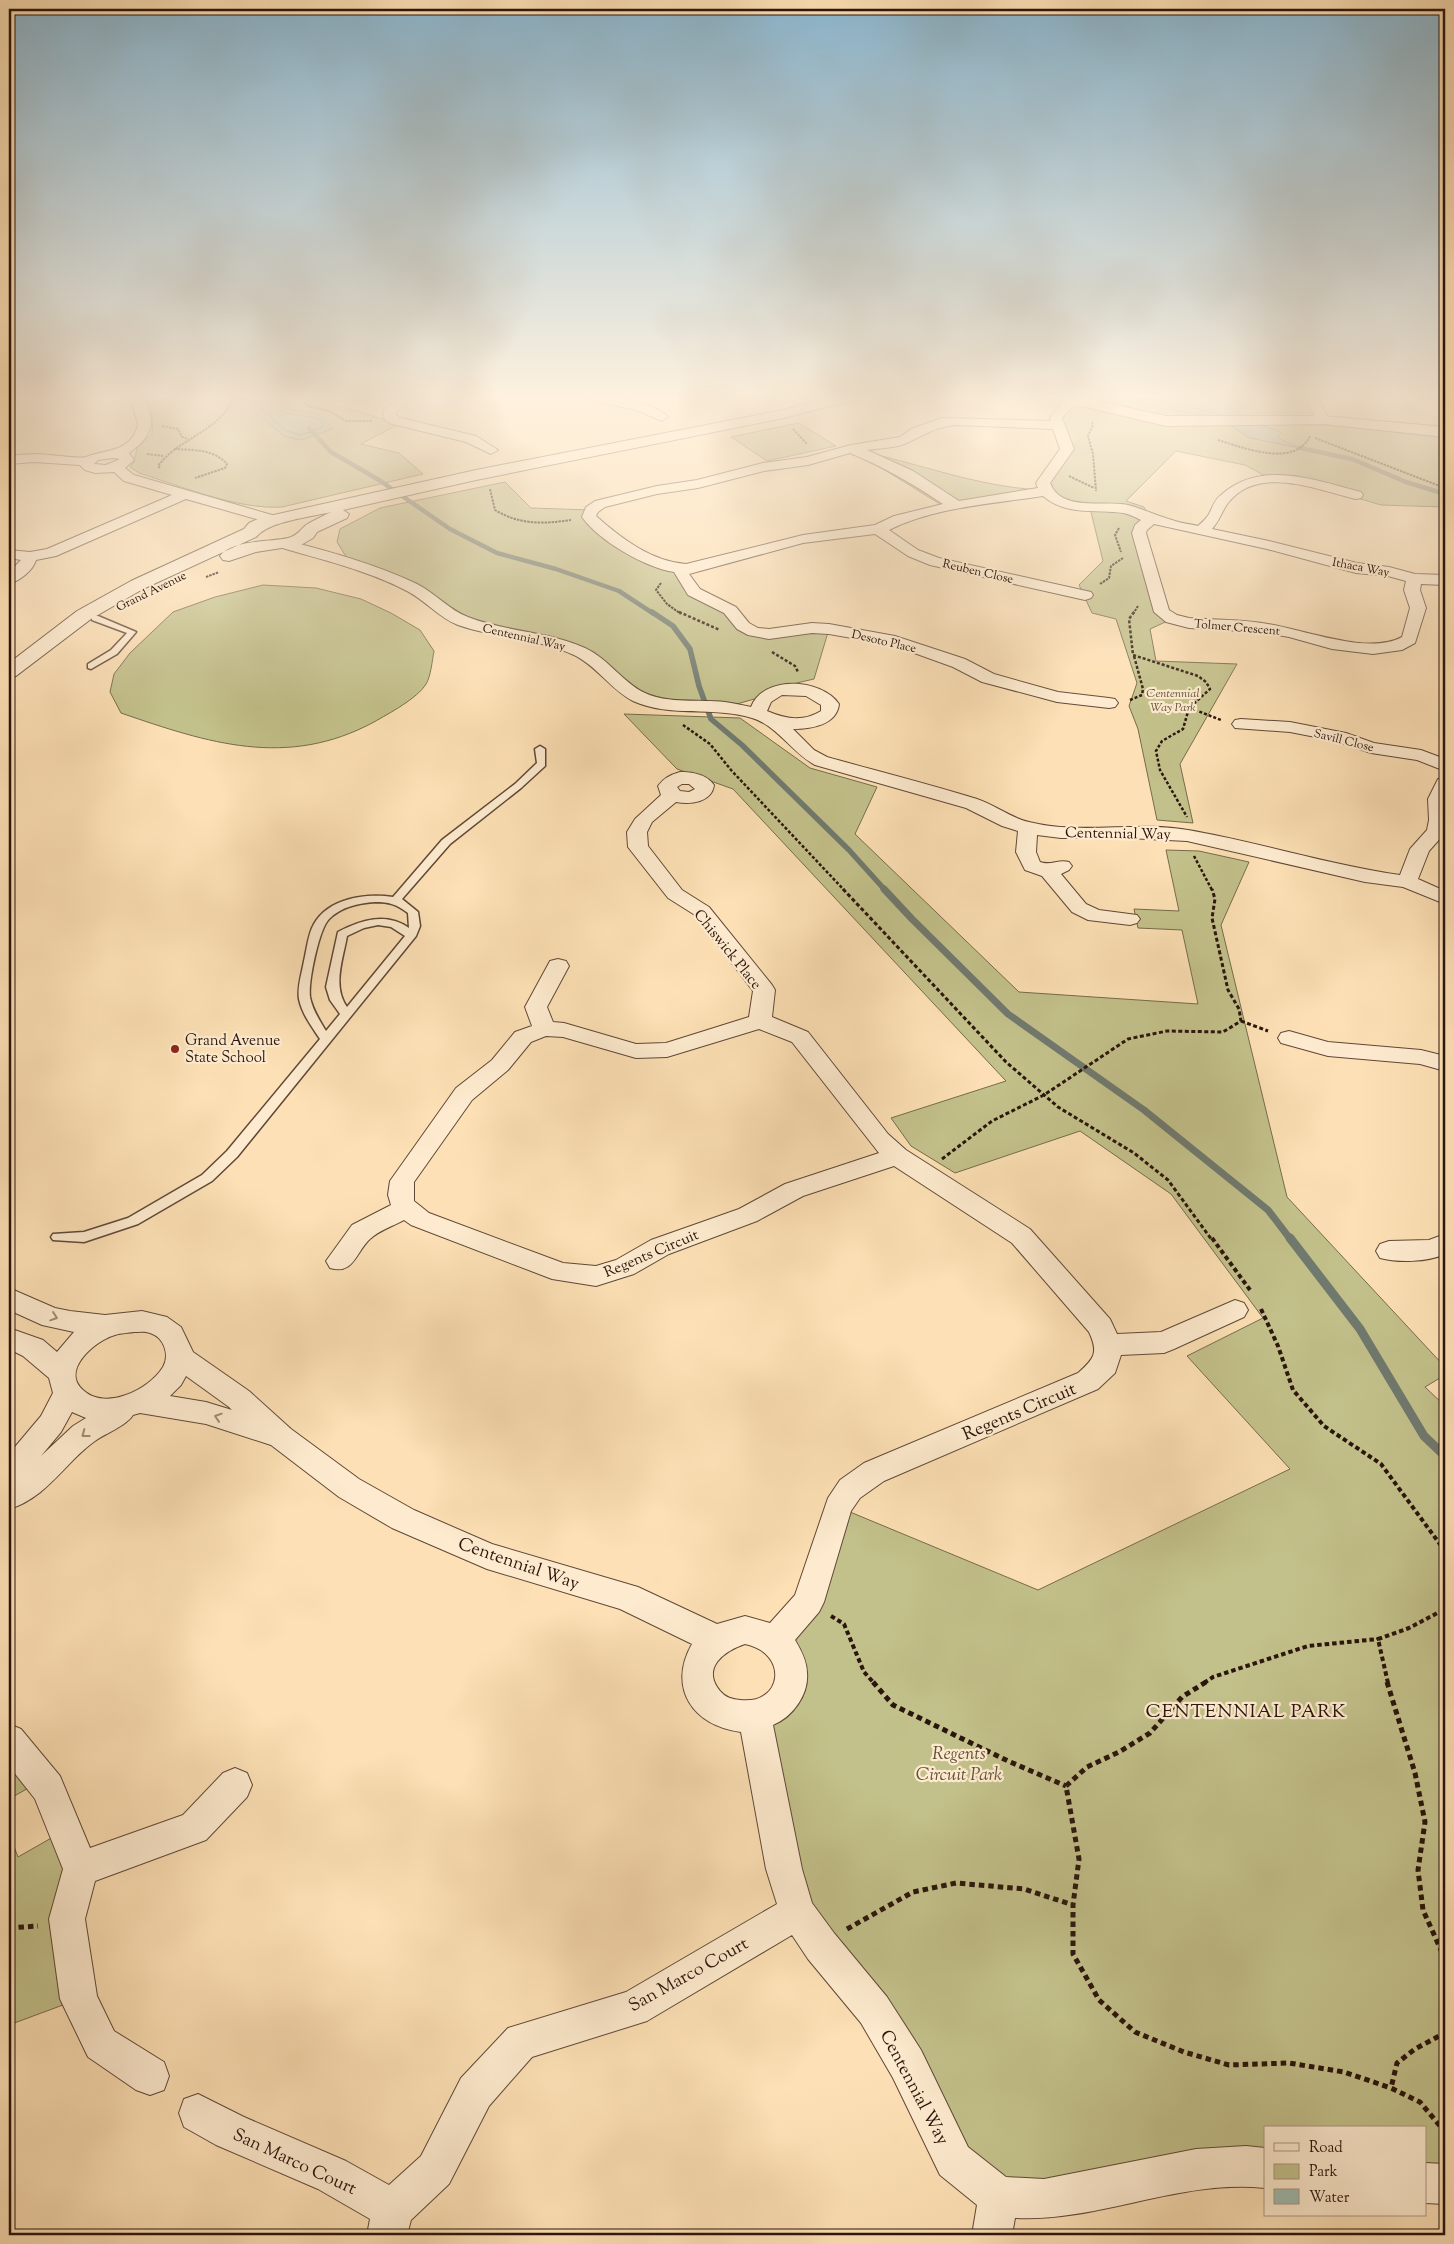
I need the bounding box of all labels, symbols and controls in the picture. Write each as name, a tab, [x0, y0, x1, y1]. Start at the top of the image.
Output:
street label: Ithaca Way	[1331, 554, 1391, 582]
street label: Reuben Close	[941, 555, 1015, 589]
street label: Grand Avenue	[113, 567, 190, 617]
street label: Tolmer Crescent	[1193, 615, 1281, 641]
street label: Centennial Way	[481, 620, 567, 656]
street label: Desoto Place	[850, 626, 918, 658]
park label: Centennial Way Park	[1146, 685, 1200, 717]
street label: Savill Close	[1312, 725, 1376, 757]
street label: Centennial Way	[1065, 823, 1172, 846]
street label: Chiswick Place	[688, 905, 766, 995]
place label: Grand Avenue State School	[185, 1031, 280, 1069]
marker: Grand Avenue State School	[169, 1043, 181, 1055]
street label: Regents Circuit	[601, 1225, 702, 1284]
one-way arrow	[49, 1311, 57, 1321]
street label: Regents Circuit	[959, 1377, 1081, 1448]
one-way arrow	[214, 1413, 223, 1423]
one-way arrow	[81, 1428, 91, 1437]
street label: Centennial Way	[454, 1532, 583, 1598]
district label: CENTENNIAL PARK	[1145, 1699, 1347, 1726]
park label: Regents Circuit Park	[916, 1742, 1002, 1789]
street label: San Marco Court	[624, 1932, 754, 2020]
street label: Centennial Way	[872, 2026, 955, 2150]
street label: San Marco Court	[228, 2123, 360, 2203]
legend	[1264, 2126, 1426, 2216]
text: Road	[1309, 2138, 1343, 2159]
text: Park	[1309, 2162, 1338, 2183]
text: Water	[1309, 2188, 1350, 2209]

